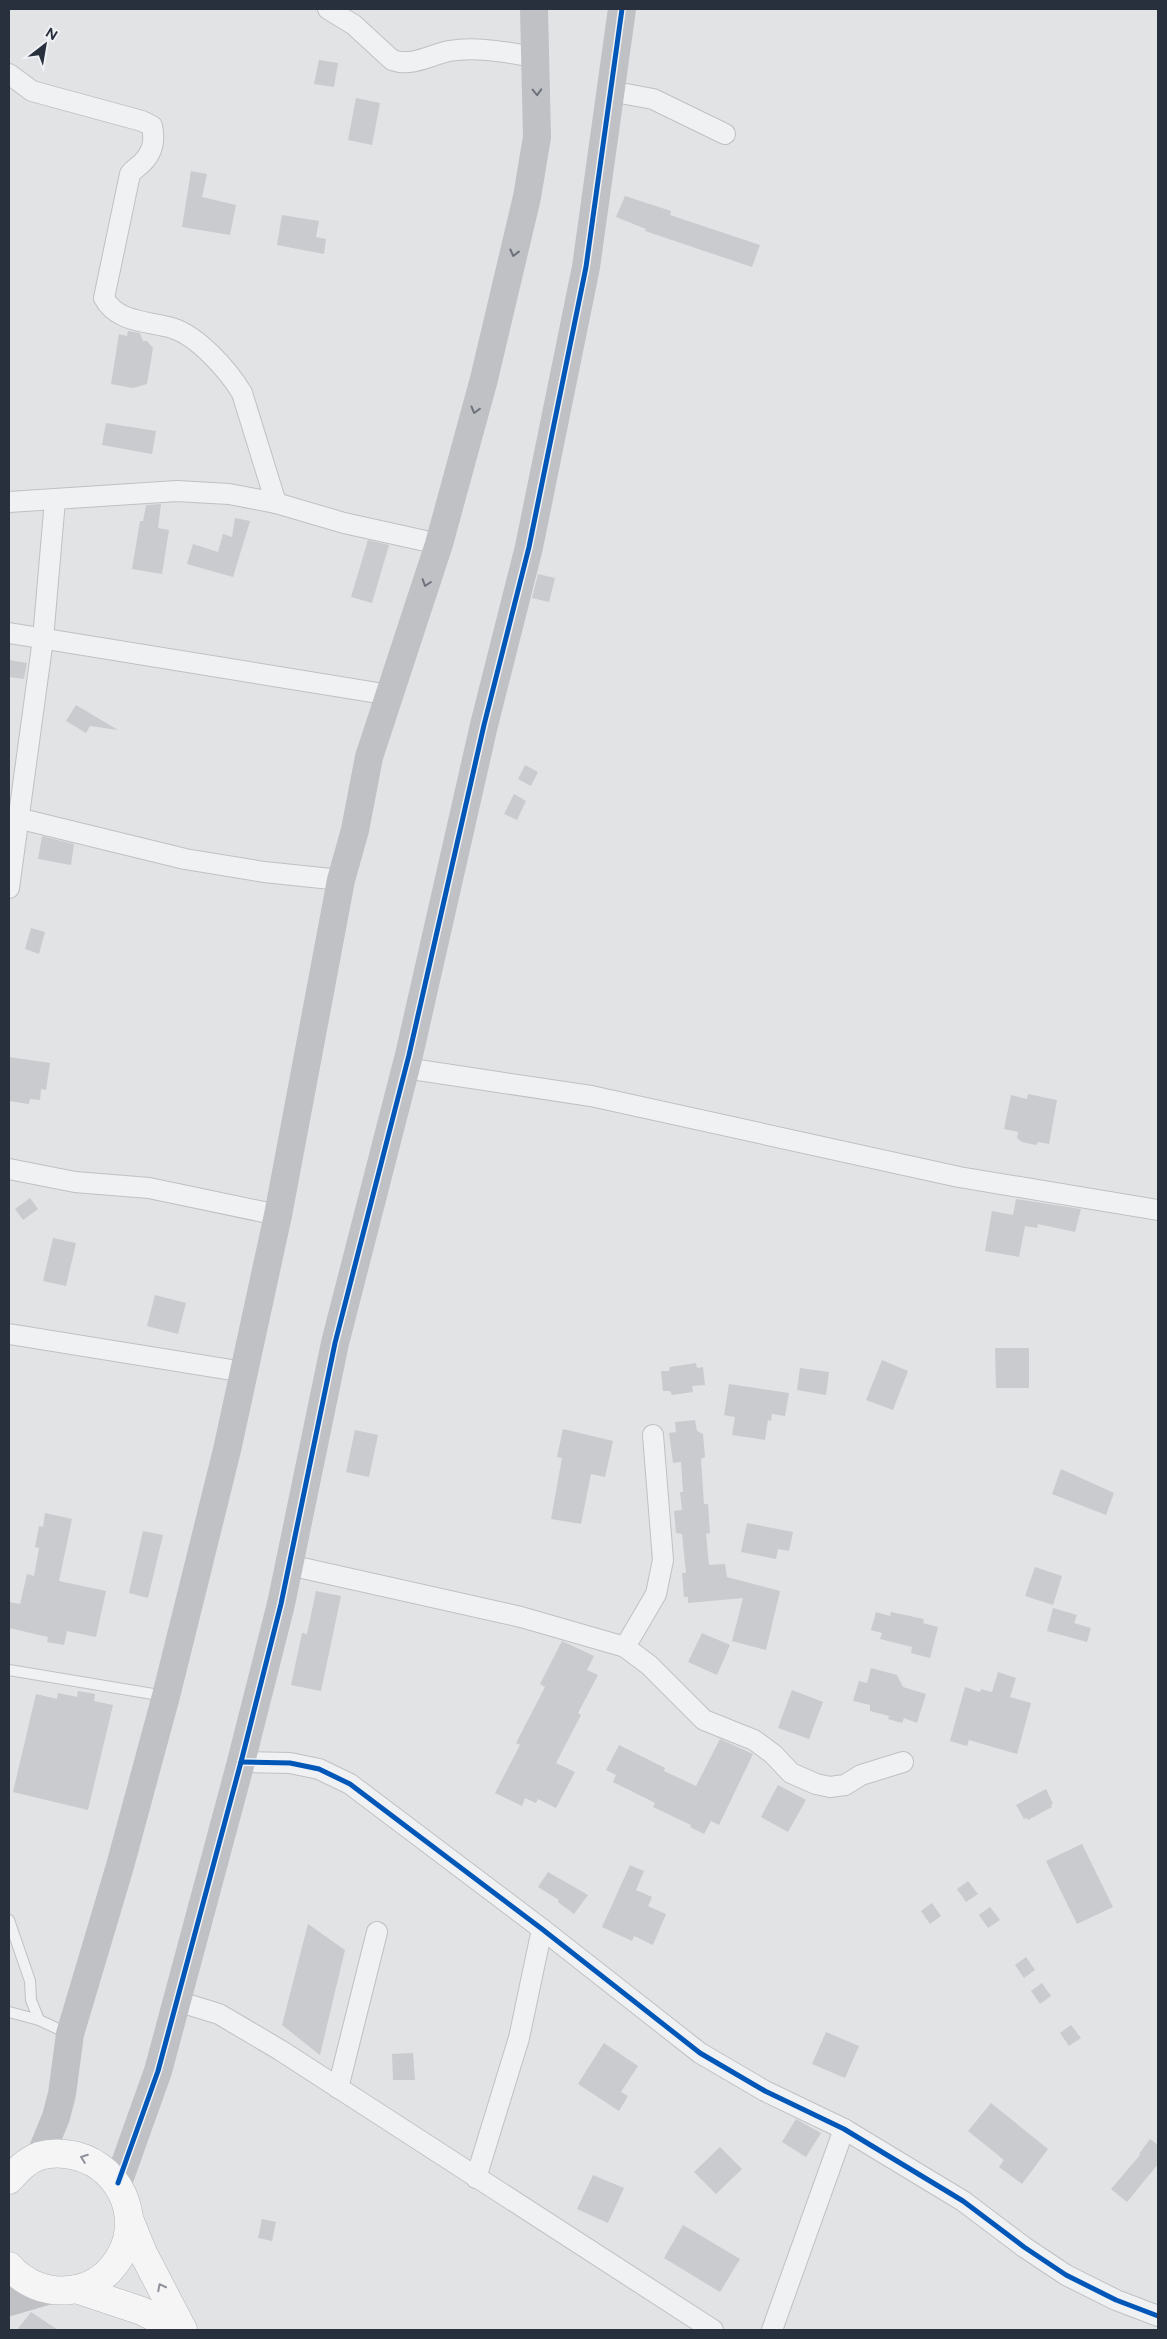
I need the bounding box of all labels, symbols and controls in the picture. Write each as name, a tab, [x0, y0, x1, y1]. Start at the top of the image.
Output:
north arrow	[20, 20, 70, 70]
text: N	[42, 24, 60, 44]
one-way arrow	[532, 89, 542, 97]
one-way arrow	[509, 248, 520, 257]
one-way arrow	[470, 406, 481, 415]
one-way arrow	[422, 579, 432, 587]
one-way arrow	[80, 2154, 89, 2164]
one-way arrow	[157, 2283, 167, 2292]

